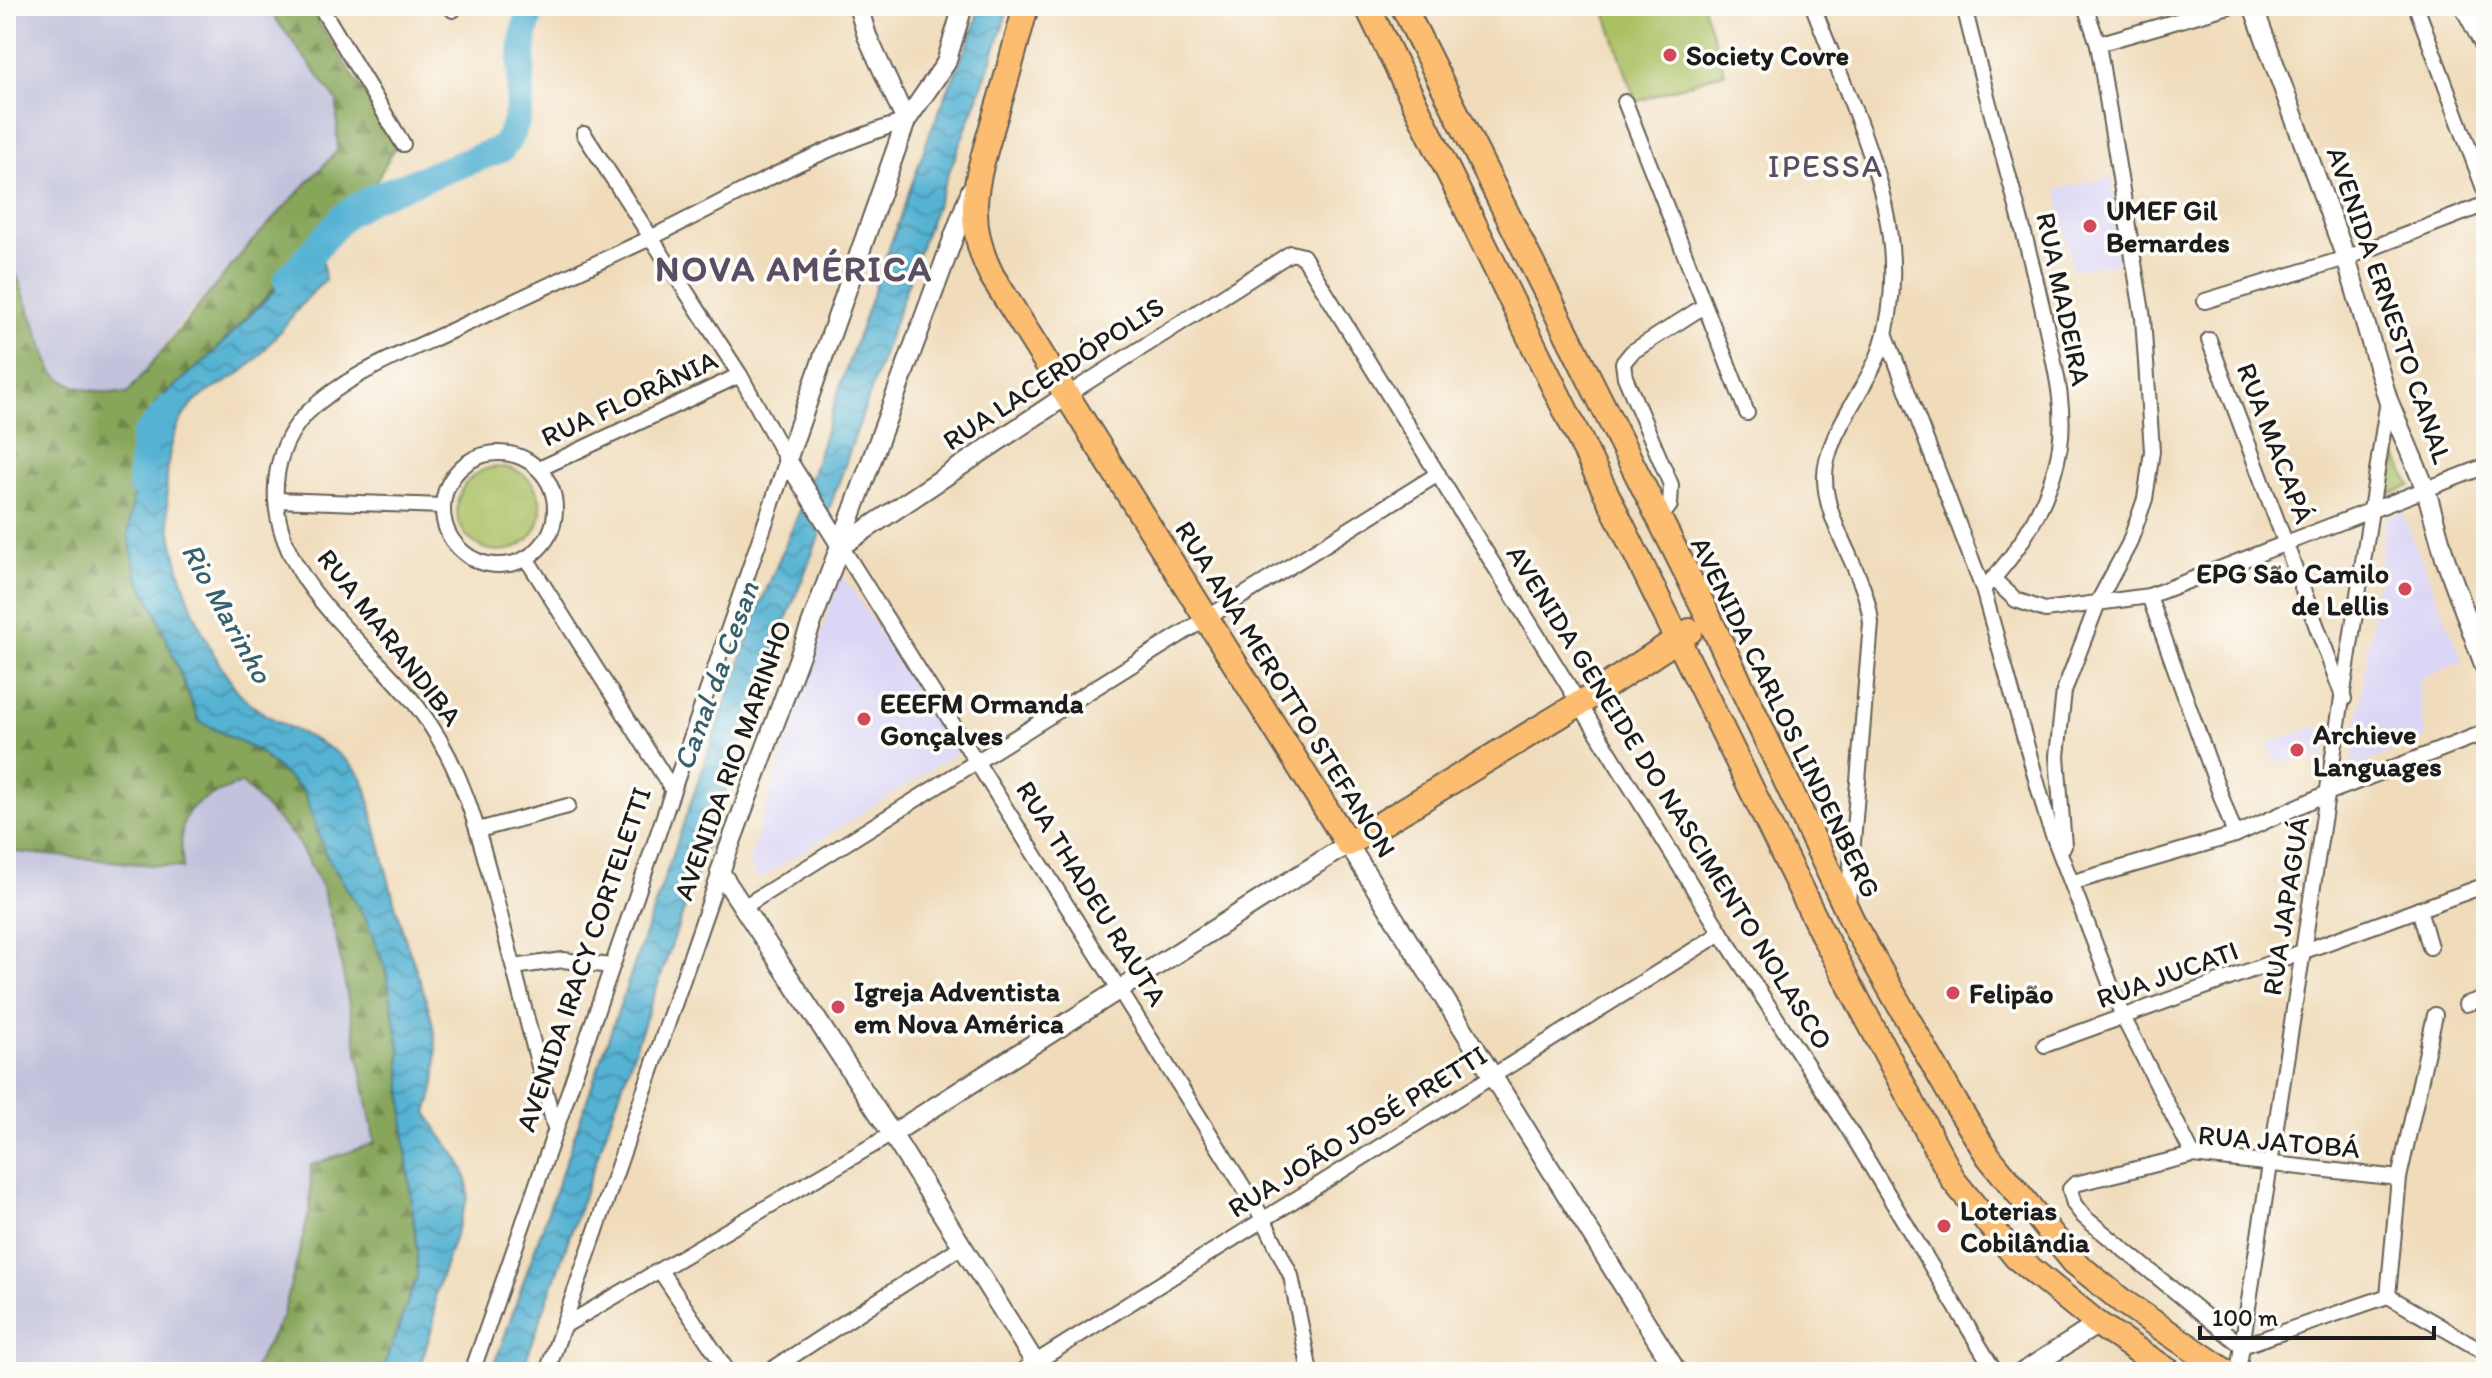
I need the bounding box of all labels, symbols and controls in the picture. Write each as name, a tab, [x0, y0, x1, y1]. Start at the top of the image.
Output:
place label: Society Covre	[1686, 38, 1849, 72]
marker: Society Covre	[1661, 46, 1679, 64]
street label: AVENIDA ERNESTO CANAL	[2320, 142, 2460, 468]
district label: IPESSA	[1768, 147, 1884, 185]
place label: UMEF Gil Bernardes	[2106, 193, 2230, 259]
street label: RUA MADEIRA	[2029, 209, 2099, 389]
marker: UMEF Gil Bernardes	[2081, 217, 2099, 235]
district label: NOVA AMÉRICA	[655, 247, 933, 290]
street label: RUA LACERDÓPOLIS	[936, 289, 1170, 457]
street label: RUA FLORÂNIA	[535, 342, 723, 454]
street label: RUA MACAPÁ	[2230, 358, 2322, 528]
street label: RUA ANA MEROTTO STEFANON	[1168, 514, 1404, 864]
street label: AVENIDA CARLOS LINDENBERG	[1684, 531, 1888, 903]
water label: Rio Marinho	[174, 536, 281, 690]
street label: AVENIDA GENEIDE DO NASCIMENTO NOLASCO	[1500, 538, 1840, 1056]
street label: RUA MARANDIBA	[310, 542, 470, 732]
place label: EPG São Camilo de Lellis	[2196, 556, 2389, 622]
water label: Canal da Cesan	[664, 576, 767, 775]
marker: EPG São Camilo de Lellis	[2396, 580, 2414, 598]
street label: AVENIDA RIO MARINHO	[666, 615, 798, 905]
place label: EEEFM Ormanda Gonçalves	[880, 686, 1084, 752]
marker: EEEFM Ormanda Gonçalves	[855, 710, 873, 728]
place label: Archieve Languages	[2312, 717, 2442, 783]
marker: Archieve Languages	[2288, 741, 2306, 759]
street label: RUA THADEU RAUTA	[1009, 774, 1175, 1012]
street label: AVENIDA IRACY CORTELETTI	[508, 782, 658, 1136]
street label: RUA JAPAGUÁ	[2254, 814, 2316, 998]
street label: RUA JUCATI	[2091, 933, 2243, 1015]
place label: Igreja Adventista em Nova América	[854, 974, 1064, 1040]
place label: Felipão	[1969, 976, 2054, 1010]
marker: Felipão	[1944, 984, 1962, 1002]
marker: Igreja Adventista em Nova América	[829, 998, 847, 1016]
street label: RUA JOÃO JOSÉ PRETTI	[1221, 1037, 1493, 1225]
street label: RUA JATOBÁ	[2197, 1117, 2361, 1165]
place label: Loterias Cobilândia	[1960, 1193, 2090, 1259]
marker: Loterias Cobilândia	[1935, 1217, 1953, 1235]
scale bar	[2200, 1290, 2434, 1340]
text: 100 m	[2212, 1303, 2278, 1332]

